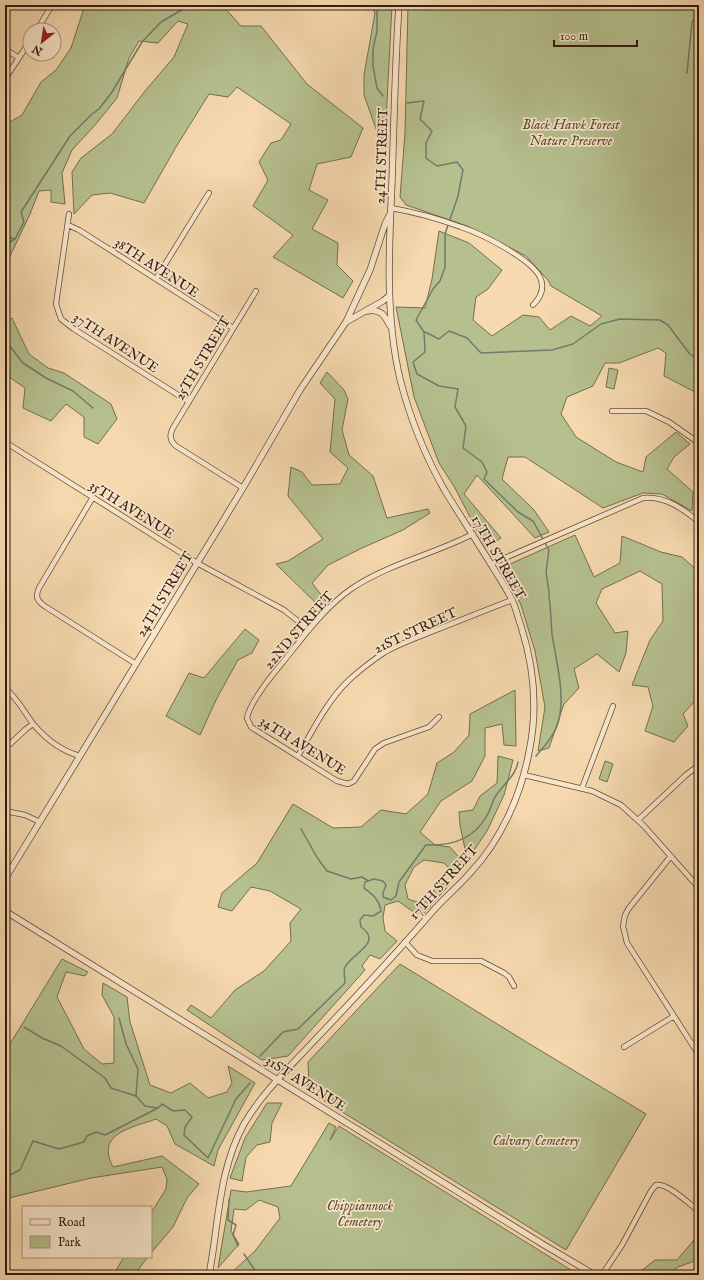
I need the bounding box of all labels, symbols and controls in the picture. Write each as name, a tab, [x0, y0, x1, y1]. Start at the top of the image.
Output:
north arrow	[22, 22, 62, 62]
scale bar	[554, 22, 637, 48]
text: 100 m	[560, 29, 588, 44]
text: N	[29, 41, 46, 59]
street label: 24TH STREET	[371, 107, 393, 204]
park label: Black Hawk Forest Nature Preserve	[522, 116, 620, 150]
street label: 38TH AVENUE	[111, 234, 202, 302]
street label: 37TH AVENUE	[69, 308, 162, 377]
street label: 25TH STREET	[171, 313, 235, 404]
street label: 35TH AVENUE	[86, 477, 178, 543]
street label: 17TH STREET	[467, 512, 530, 604]
street label: 24TH STREET	[132, 548, 198, 640]
street label: 22ND STREET	[260, 588, 338, 673]
street label: 21ST STREET	[371, 603, 461, 658]
street label: 34TH AVENUE	[256, 712, 349, 780]
street label: 17TH STREET	[405, 841, 483, 924]
street label: 31ST AVENUE	[262, 1052, 350, 1116]
park label: Calvary Cemetery	[492, 1132, 580, 1150]
park label: Chippiannock Cemetery	[327, 1197, 394, 1231]
legend	[22, 1206, 152, 1258]
text: Road	[58, 1215, 86, 1230]
text: Park	[58, 1235, 81, 1250]

